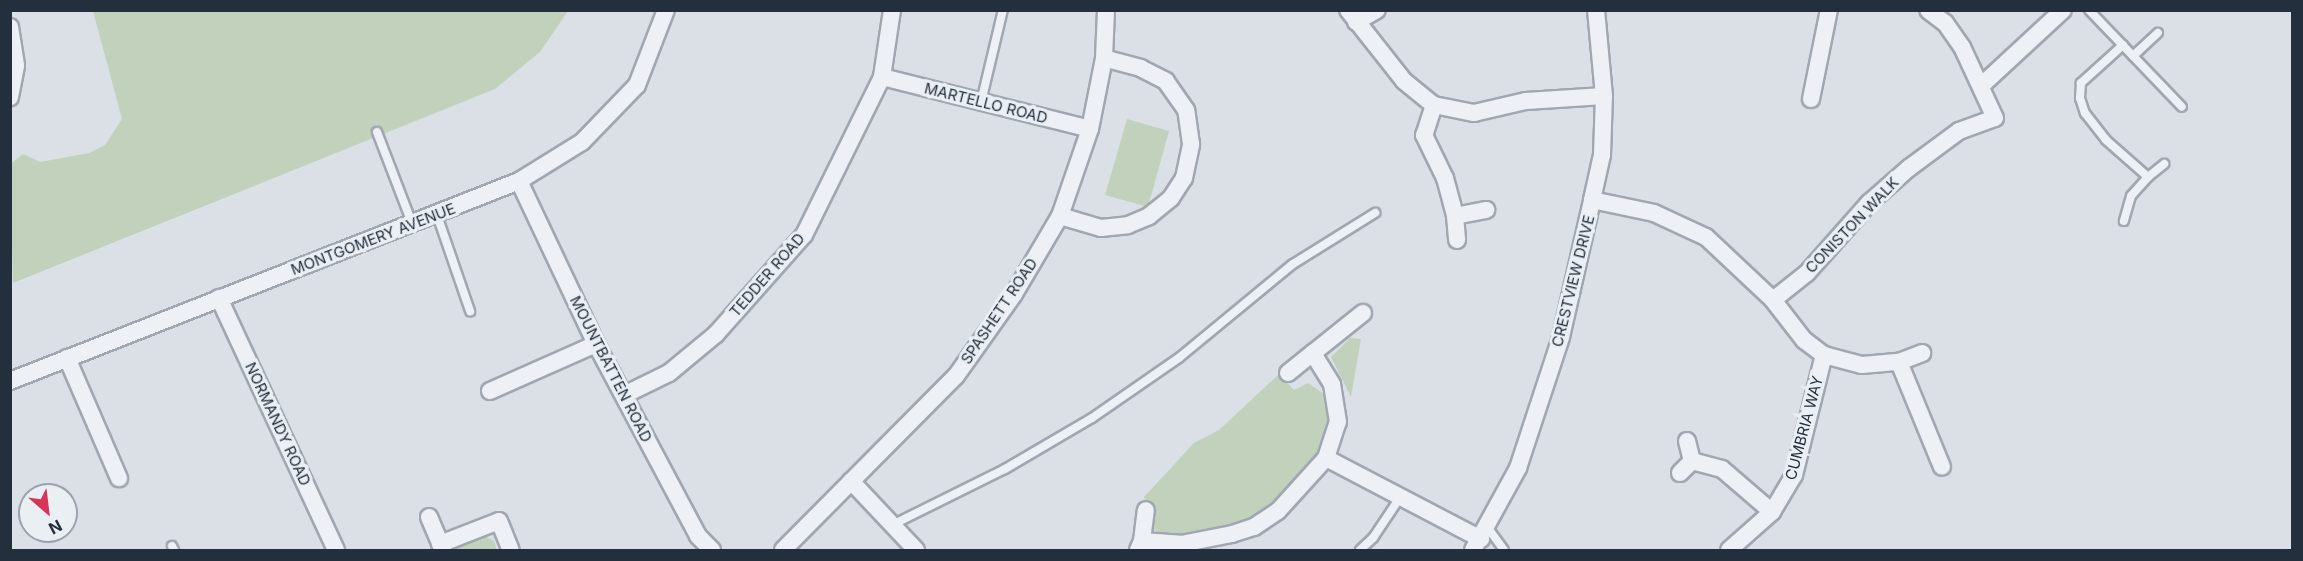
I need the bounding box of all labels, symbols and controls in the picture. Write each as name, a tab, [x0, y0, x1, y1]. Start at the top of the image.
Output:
street label: MARTELLO ROAD	[923, 79, 1049, 127]
street label: CONISTON WALK	[1802, 173, 1902, 277]
street label: MONTGOMERY AVENUE	[288, 199, 458, 279]
street label: CRESTVIEW DRIVE	[1548, 213, 1598, 349]
street label: TEDDER ROAD	[726, 229, 808, 321]
street label: SPASHETT ROAD	[957, 255, 1041, 367]
street label: MOUNTBATTEN ROAD	[566, 293, 656, 445]
street label: NORMANDY ROAD	[242, 359, 314, 489]
street label: CUMBRIA WAY	[1781, 374, 1827, 482]
north arrow	[18, 483, 78, 543]
text: N	[45, 515, 66, 539]

